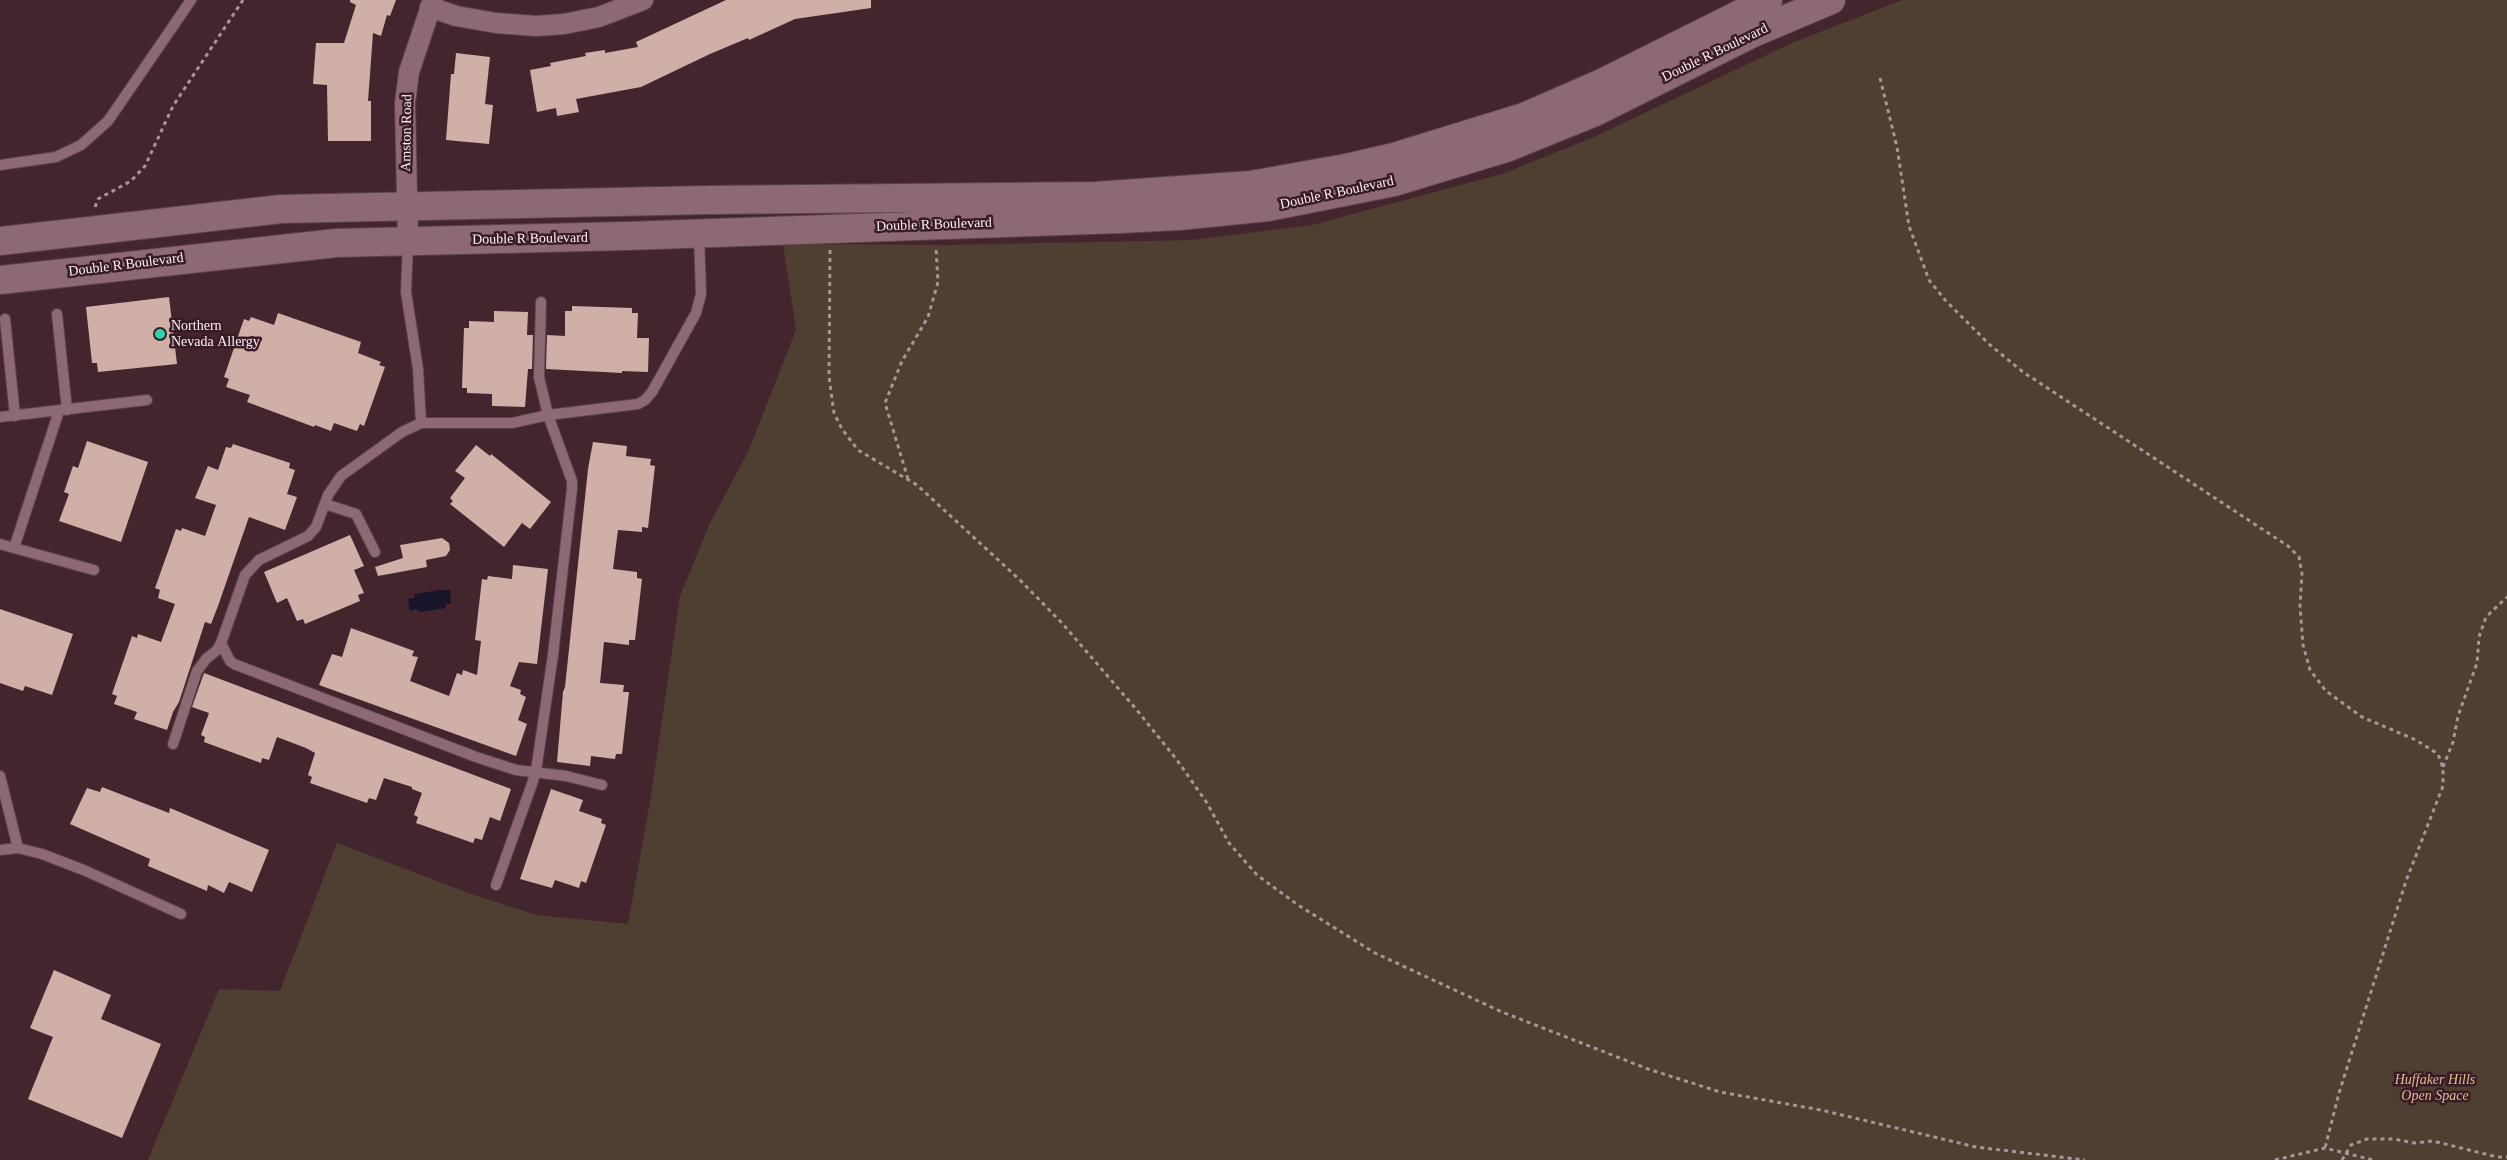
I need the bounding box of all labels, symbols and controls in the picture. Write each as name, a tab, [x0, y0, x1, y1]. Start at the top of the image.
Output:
street label: Double R Boulevard	[1659, 20, 1771, 86]
street label: Amston Road	[398, 94, 416, 172]
street label: Double R Boulevard	[1279, 173, 1395, 213]
street label: Double R Boulevard	[876, 215, 992, 235]
street label: Double R Boulevard	[472, 230, 588, 248]
street label: Double R Boulevard	[67, 250, 185, 280]
place label: Northern Nevada Allergy	[171, 318, 260, 351]
marker: Northern Nevada Allergy	[153, 327, 167, 341]
park label: Huffaker Hills Open Space	[2395, 1072, 2475, 1104]

